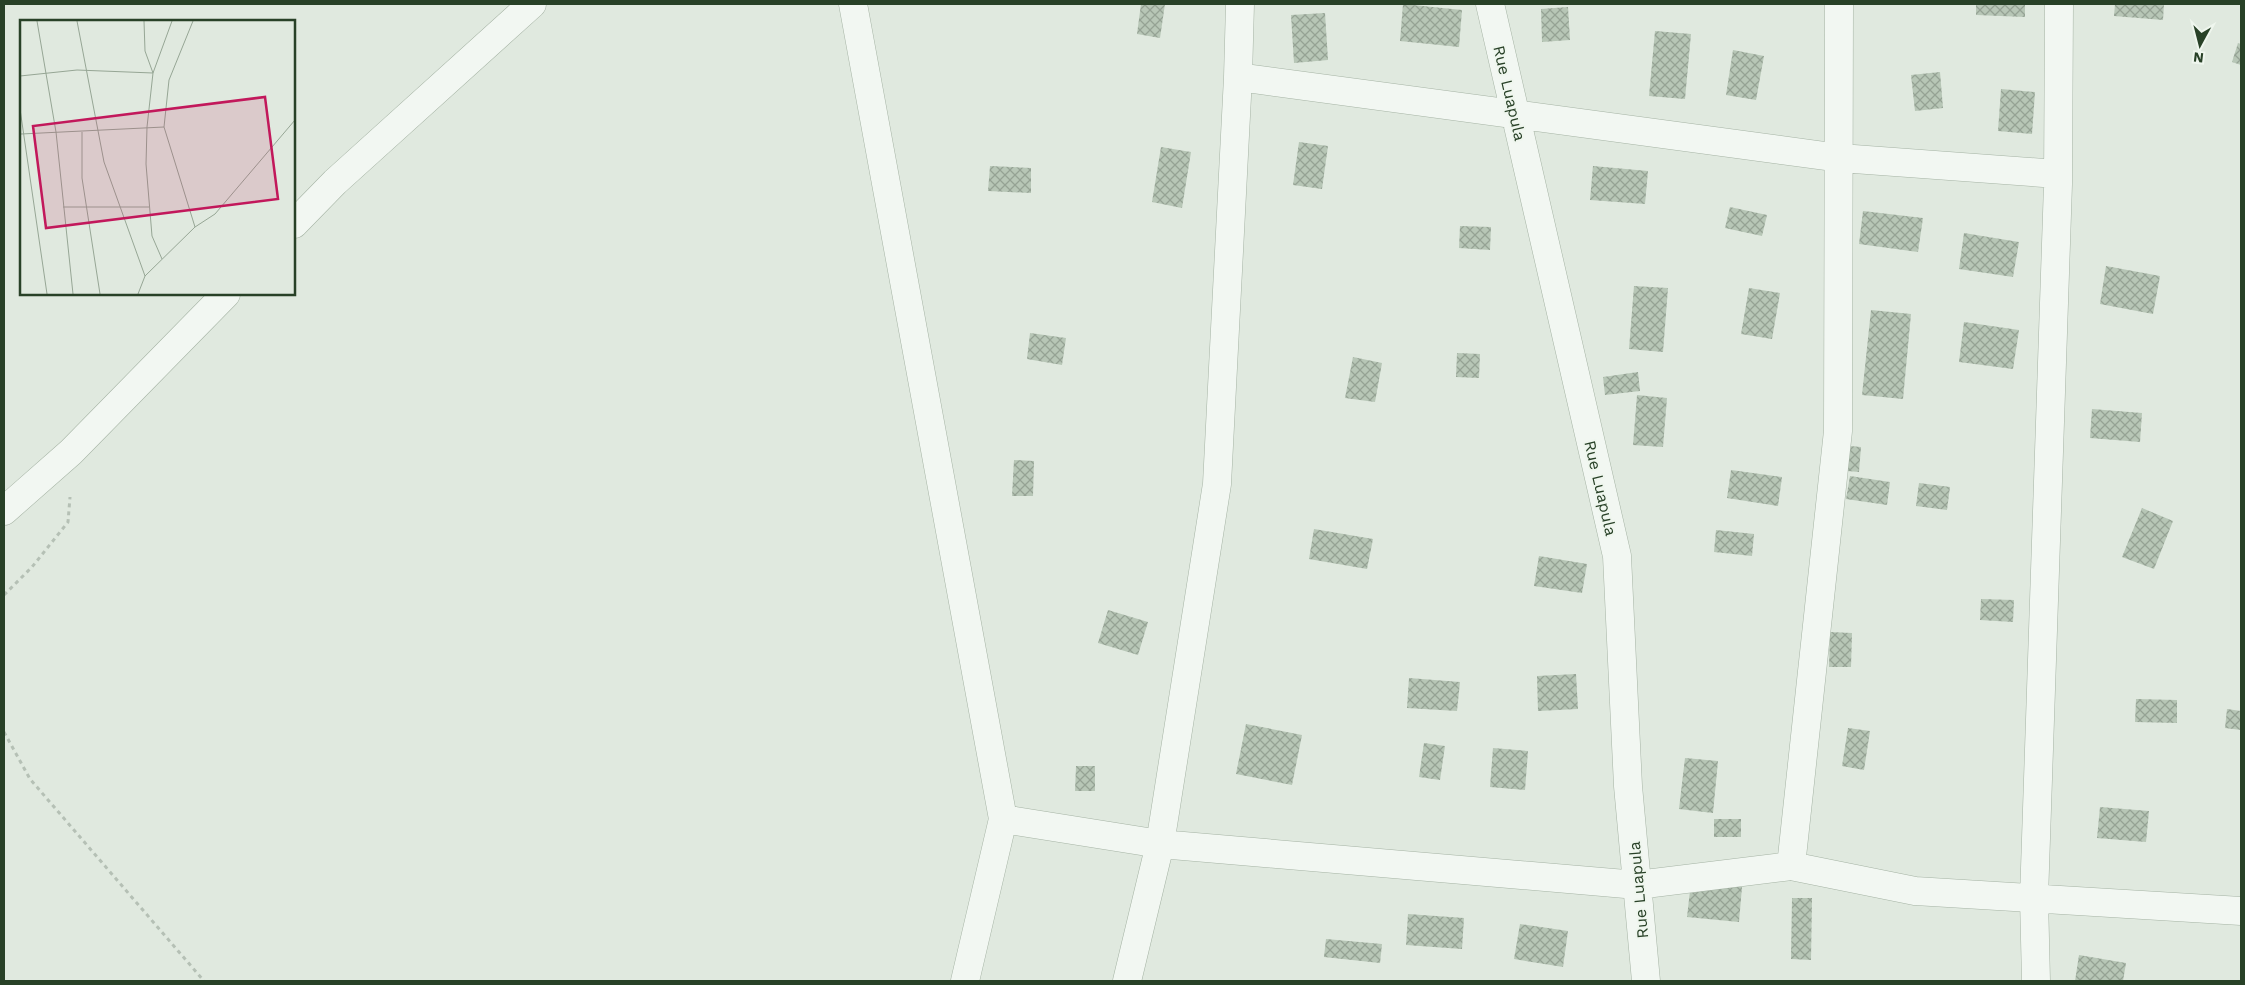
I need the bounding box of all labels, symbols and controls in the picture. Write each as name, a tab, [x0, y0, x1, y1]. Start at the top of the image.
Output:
inset map	[20, 20, 295, 295]
north arrow	[2175, 20, 2225, 70]
street label: Rue Luapula	[1489, 44, 1530, 143]
text: N	[2192, 49, 2205, 66]
street label: Rue Luapula	[1580, 439, 1621, 538]
street label: Rue Luapula	[1625, 841, 1652, 939]

